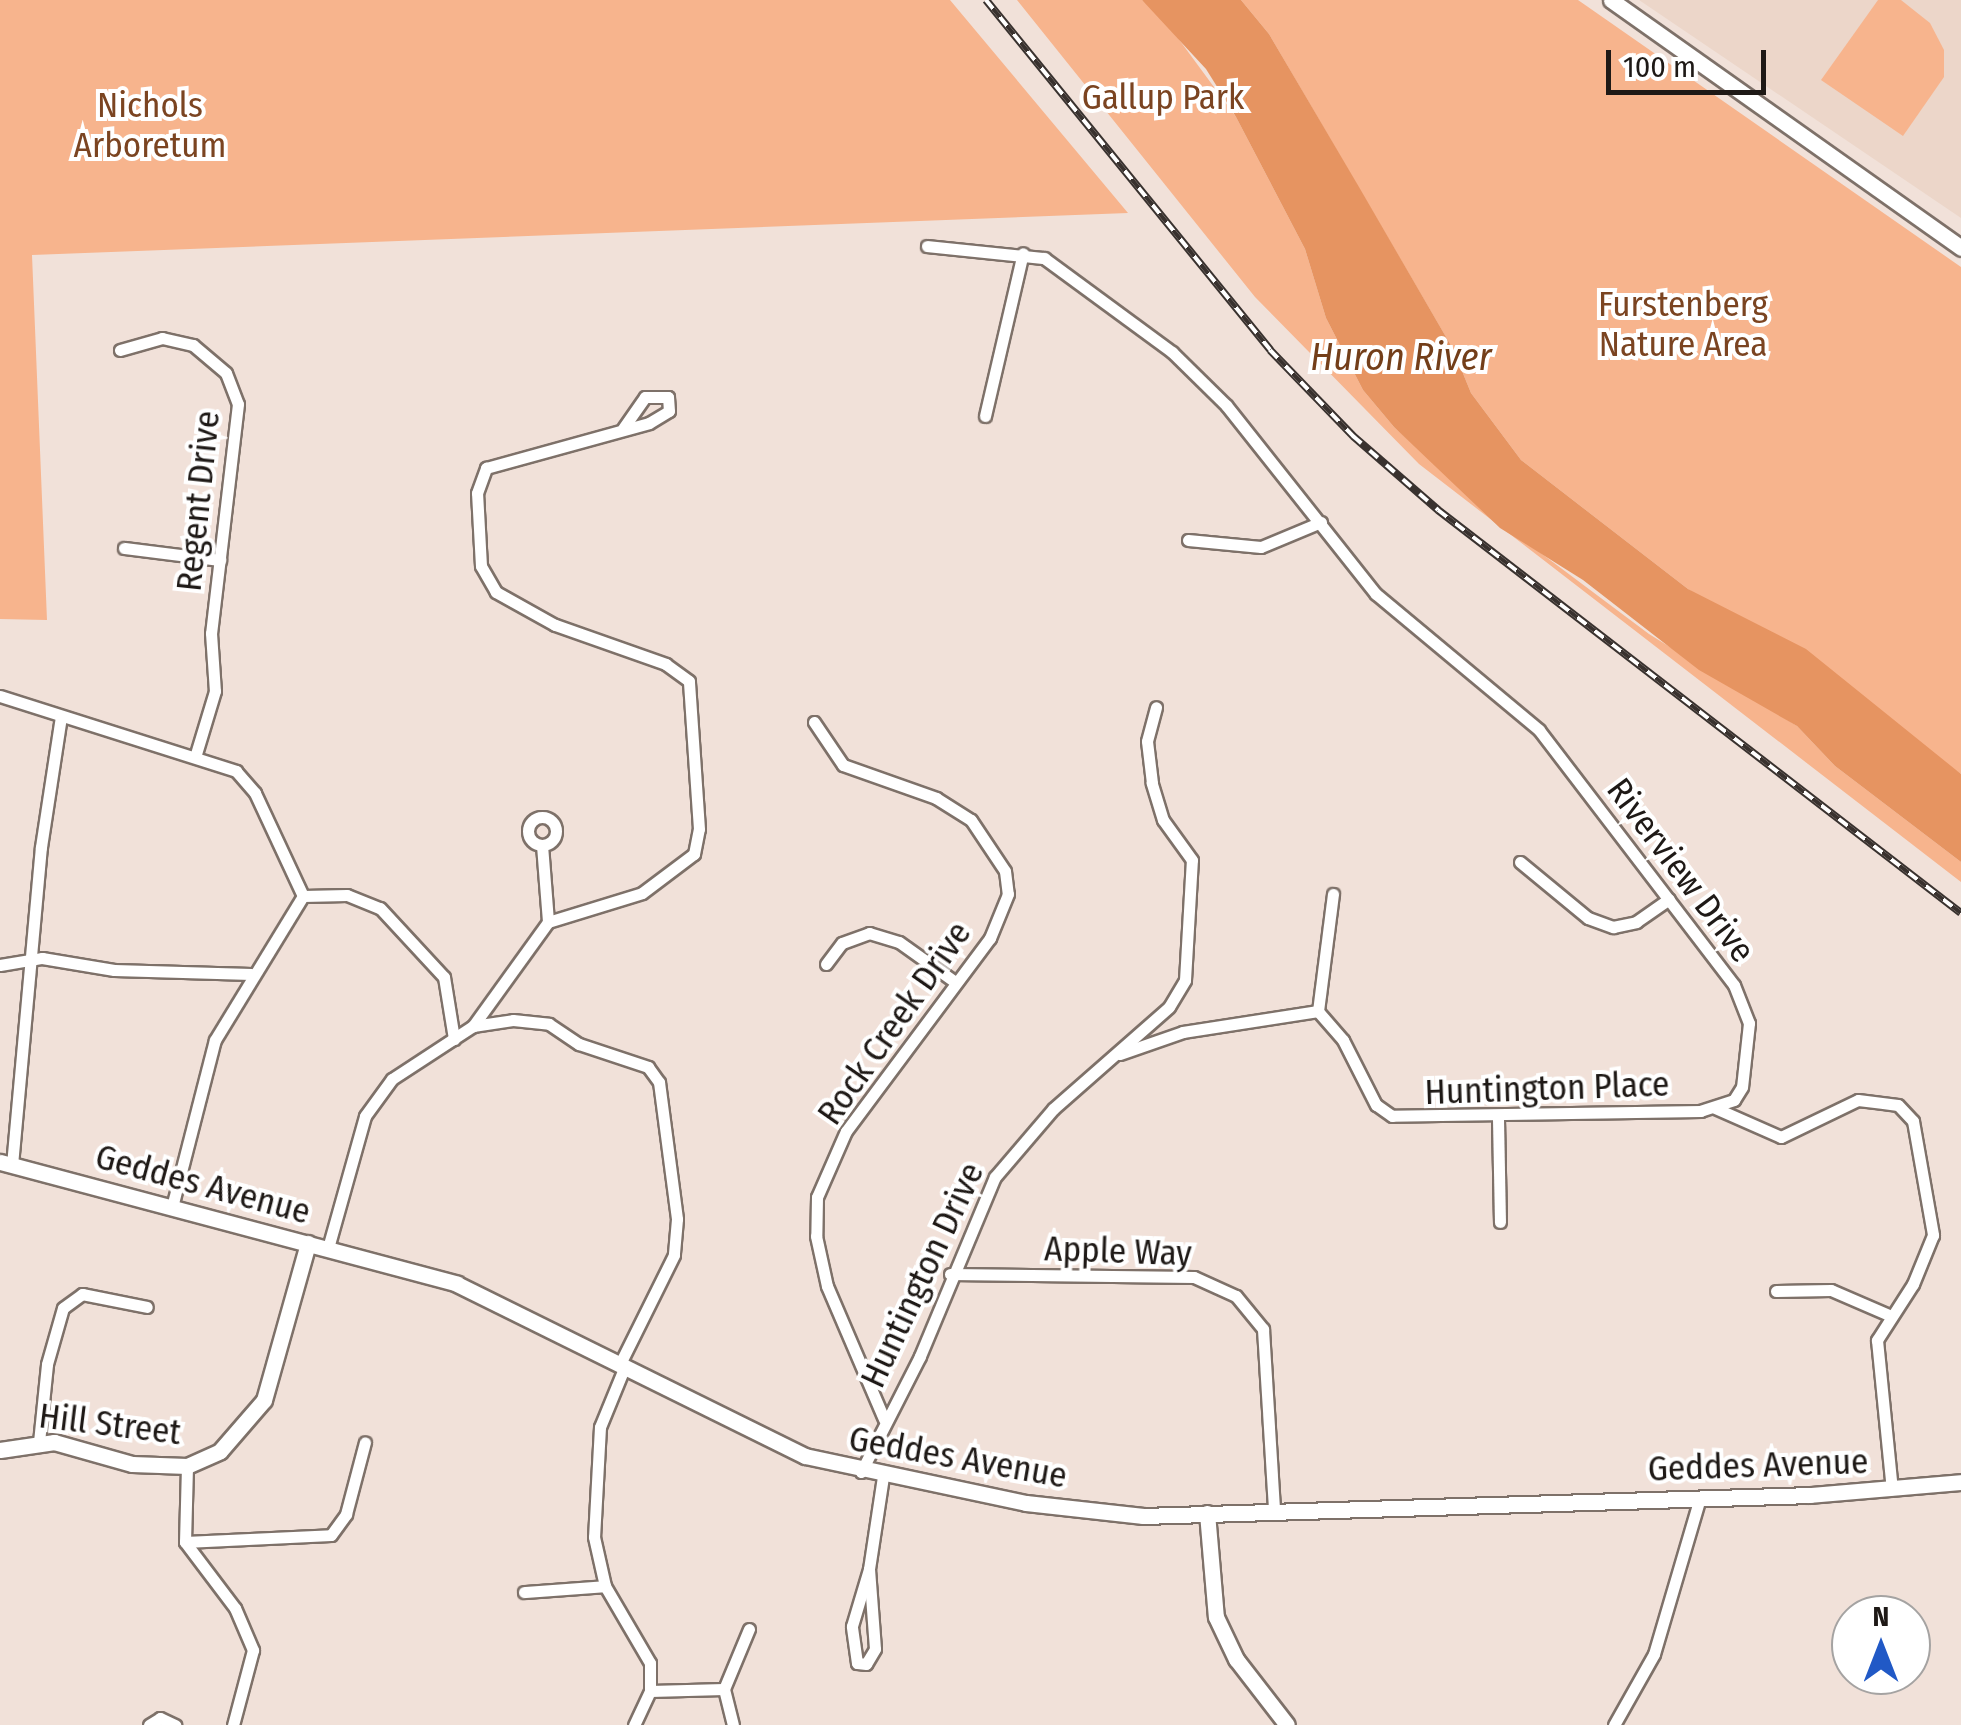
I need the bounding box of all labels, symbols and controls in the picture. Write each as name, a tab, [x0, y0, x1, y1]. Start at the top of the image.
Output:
scale bar	[1611, 30, 1771, 92]
text: 100 m	[1623, 49, 1696, 85]
park label: Gallup Park	[1082, 76, 1244, 118]
park label: Nichols Arboretum	[74, 84, 226, 166]
park label: Furstenberg Nature Area	[1598, 283, 1768, 365]
water label: Huron River	[1310, 335, 1492, 381]
street label: Regent Drive	[168, 409, 228, 593]
street label: Riverview Drive	[1598, 770, 1764, 970]
street label: Rock Creek Drive	[808, 913, 980, 1133]
street label: Huntington Place	[1424, 1063, 1670, 1113]
street label: Geddes Avenue	[91, 1135, 315, 1233]
street label: Huntington Drive	[852, 1156, 992, 1394]
street label: Apple Way	[1043, 1227, 1193, 1275]
street label: Hill Street	[37, 1394, 183, 1454]
street label: Geddes Avenue	[846, 1417, 1070, 1497]
street label: Geddes Avenue	[1647, 1440, 1869, 1490]
north arrow	[1831, 1595, 1931, 1695]
text: N	[1873, 1600, 1889, 1633]

